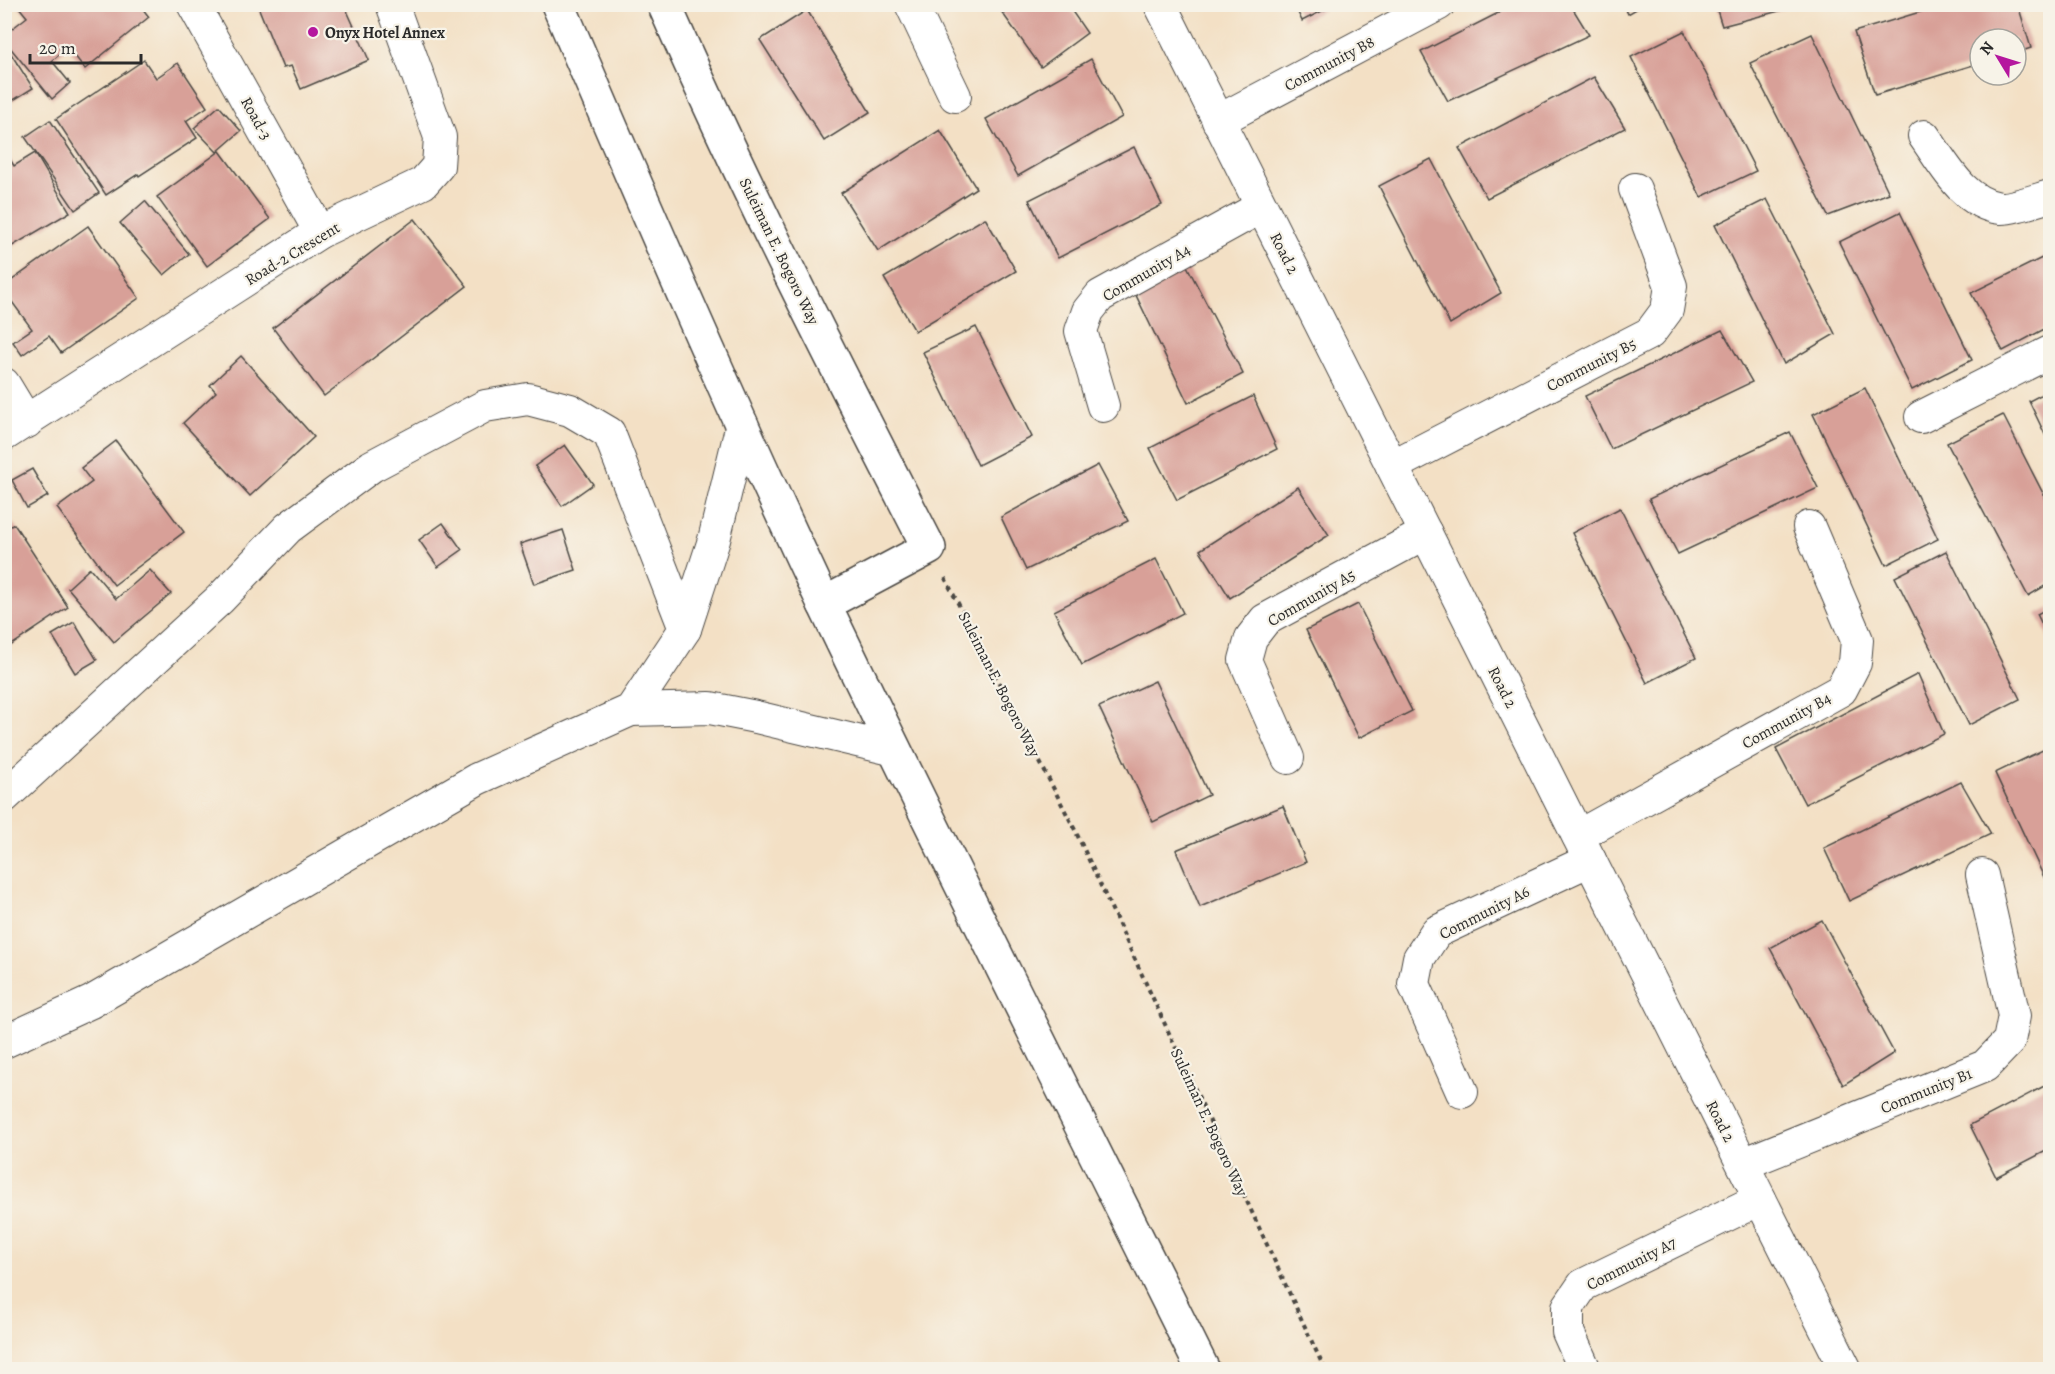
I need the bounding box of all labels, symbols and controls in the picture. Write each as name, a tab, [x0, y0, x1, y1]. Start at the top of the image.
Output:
place label: Onyx Hotel Annex	[325, 22, 445, 44]
marker: Onyx Hotel Annex	[306, 25, 320, 39]
scale bar	[30, 27, 141, 65]
north arrow	[1968, 27, 2028, 87]
street label: Community B8	[1281, 31, 1378, 97]
text: 20 m	[39, 36, 76, 60]
text: N	[1975, 37, 1999, 60]
street label: Road-3	[235, 93, 277, 144]
street label: Suleiman E. Bogoro Way	[734, 174, 825, 329]
street label: Road-2 Crescent	[241, 217, 344, 291]
street label: Road 2	[1264, 229, 1304, 278]
street label: Community A4	[1098, 239, 1195, 307]
street label: Community B5	[1543, 333, 1640, 397]
street label: Community A5	[1264, 564, 1360, 632]
street label: Suleiman E. Bogoro Way	[953, 608, 1046, 762]
street label: Road 2	[1482, 663, 1522, 712]
street label: Community B4	[1738, 687, 1835, 754]
street label: Community A6	[1436, 881, 1533, 945]
street label: Suleiman E. Bogoro Way	[1165, 1045, 1253, 1201]
street label: Community B1	[1877, 1062, 1976, 1119]
street label: Road 2	[1700, 1097, 1740, 1146]
street label: Community A7	[1583, 1232, 1680, 1296]

